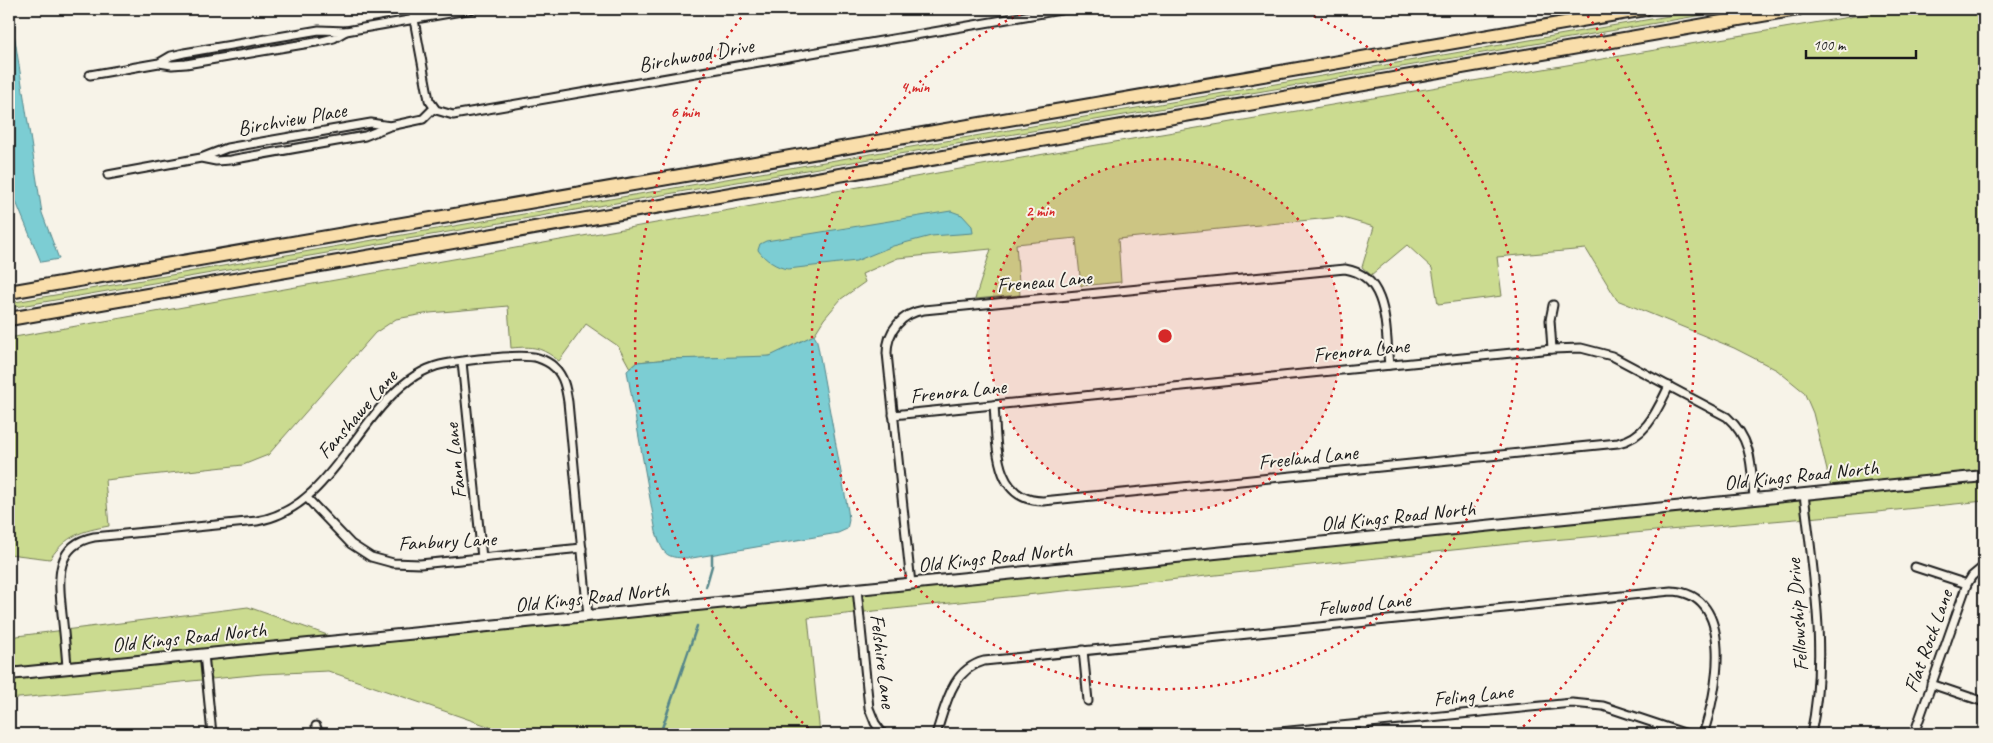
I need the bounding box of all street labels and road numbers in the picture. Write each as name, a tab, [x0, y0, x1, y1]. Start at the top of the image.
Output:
street label: Birchwood Drive	[637, 32, 757, 78]
street label: Birchview Place	[236, 96, 350, 141]
street label: Freneau Lane	[996, 264, 1094, 298]
street label: Frenora Lane	[1312, 332, 1411, 368]
street label: Fanshawe Lane	[311, 363, 404, 464]
street label: Frenora Lane	[909, 373, 1008, 409]
street label: Fann Lane	[438, 421, 472, 500]
street label: Freeland Lane	[1257, 439, 1360, 475]
street label: Old Kings Road North	[1723, 454, 1880, 496]
street label: Old Kings Road North	[1320, 495, 1477, 537]
street label: Fanbury Lane	[397, 525, 499, 557]
street label: Old Kings Road North	[917, 536, 1074, 578]
street label: Fellowship Drive	[1780, 557, 1814, 672]
street label: Old Kings Road North	[514, 576, 671, 618]
street label: Flat Rock Lane	[1897, 584, 1959, 696]
street label: Felwood Lane	[1316, 586, 1413, 622]
street label: Felshire Lane	[864, 613, 902, 711]
street label: Old Kings Road North	[111, 616, 268, 658]
street label: Feling Lane	[1432, 678, 1516, 712]

